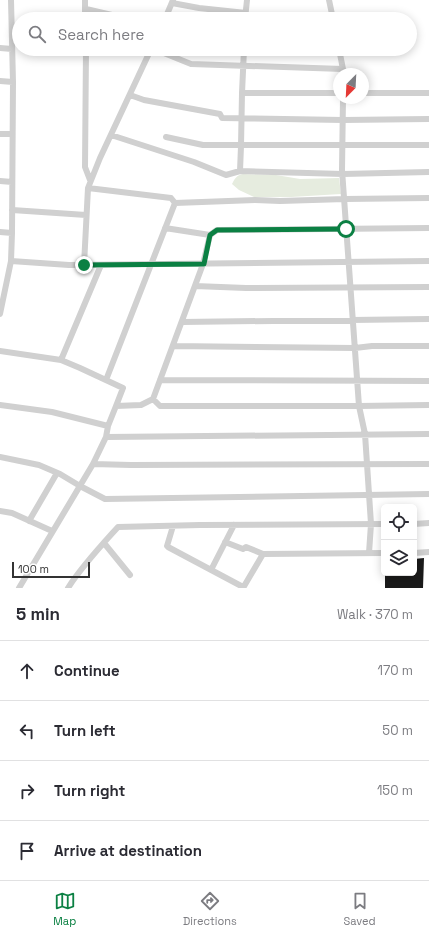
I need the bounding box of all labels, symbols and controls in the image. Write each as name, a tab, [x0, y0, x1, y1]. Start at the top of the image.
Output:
search box	[12, 12, 417, 56]
icon: search	[26, 23, 48, 45]
text: Search here	[58, 25, 144, 44]
north arrow	[333, 68, 369, 104]
route start	[337, 220, 355, 238]
route end	[75, 256, 93, 274]
map controls	[381, 504, 417, 576]
button: locate	[381, 504, 417, 540]
button: layers	[381, 540, 417, 576]
scale bar	[12, 560, 90, 579]
text: 100 m	[18, 562, 49, 576]
text: 5 min	[16, 603, 60, 625]
text: Walk · 370 m	[337, 606, 413, 623]
icon: ahead	[16, 660, 38, 682]
text: Continue	[54, 661, 120, 680]
text: 170 m	[377, 662, 413, 679]
icon: left	[16, 720, 38, 742]
text: Turn left	[54, 721, 116, 740]
text: 50 m	[382, 722, 413, 739]
icon: right	[16, 780, 38, 802]
text: Turn right	[54, 781, 125, 800]
text: 150 m	[377, 782, 413, 799]
icon: arrive	[16, 840, 38, 862]
text: Arrive at destination	[54, 841, 202, 860]
tab: Map	[53, 890, 76, 928]
tab: Directions	[183, 890, 237, 928]
tab: Saved	[344, 890, 376, 928]

